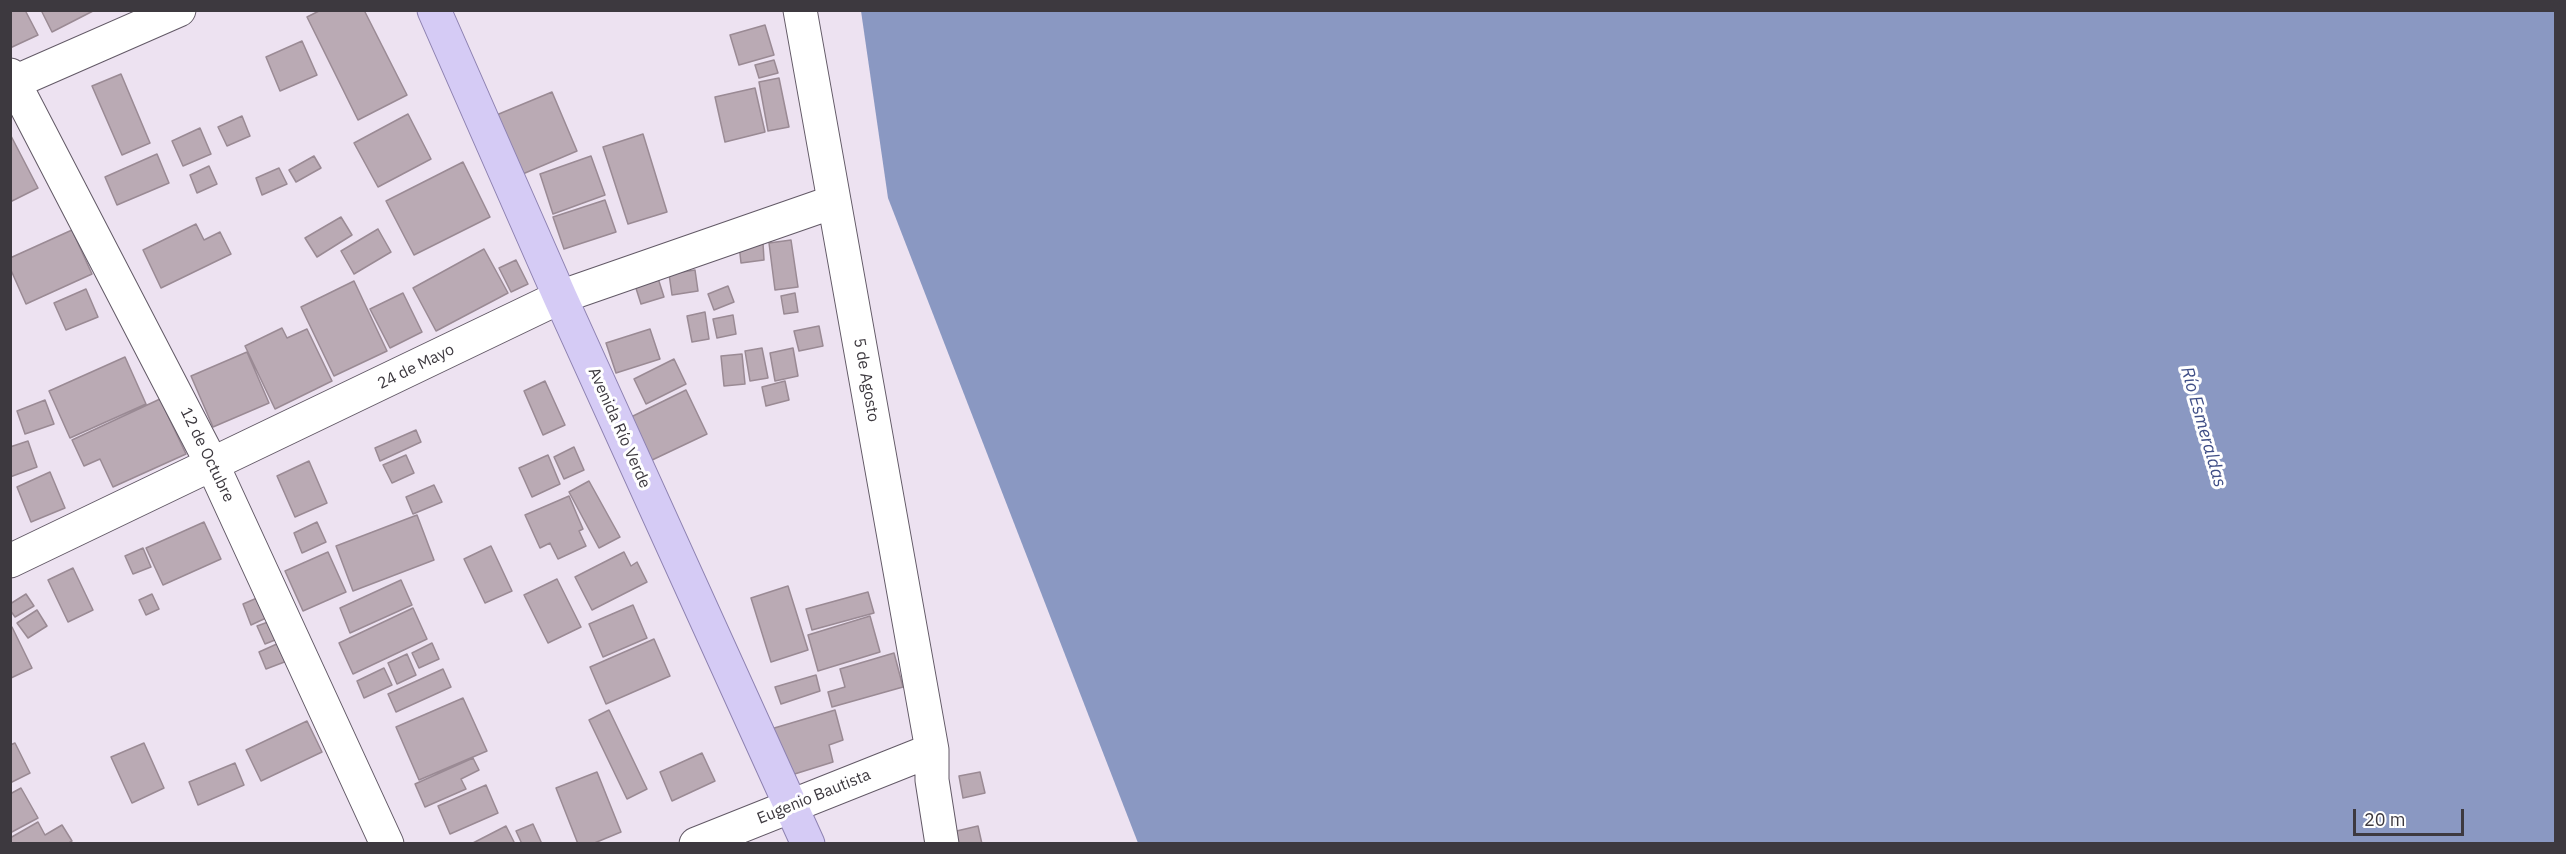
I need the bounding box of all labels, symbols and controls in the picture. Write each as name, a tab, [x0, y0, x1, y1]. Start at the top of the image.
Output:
street label: 5 de Agosto	[849, 336, 883, 424]
street label: 24 de Mayo	[374, 340, 458, 394]
water label: Río Esmeraldas	[2175, 364, 2231, 490]
street label: Avenida Río Verde	[584, 365, 654, 491]
street label: 12 de Octubre	[176, 405, 238, 505]
street label: Eugenio Bautista	[754, 765, 874, 829]
scale bar	[2356, 797, 2467, 835]
text: 20 m	[2364, 808, 2406, 831]

